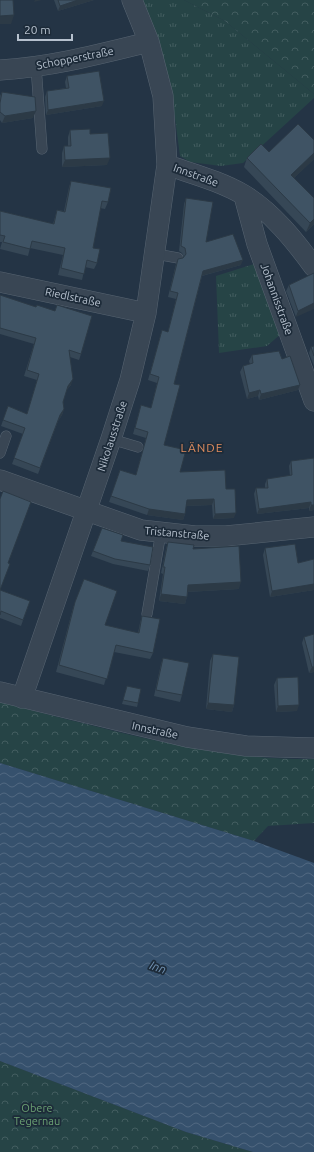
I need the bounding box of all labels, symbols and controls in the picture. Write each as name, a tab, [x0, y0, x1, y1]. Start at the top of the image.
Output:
scale bar	[18, 16, 72, 42]
text: 20 m	[24, 23, 51, 36]
street label: Schopperstraße	[35, 45, 115, 71]
street label: Innstraße	[172, 161, 220, 189]
street label: Johannisstraße	[258, 262, 296, 336]
street label: Riedlstraße	[44, 285, 102, 309]
street label: Nikolausstraße	[95, 399, 129, 473]
district label: LÄNDE	[180, 441, 224, 454]
street label: Tristanstraße	[144, 524, 210, 542]
street label: Innstraße	[131, 719, 179, 741]
water label: Inn	[148, 958, 168, 976]
park label: Obere Tegernau	[14, 1102, 60, 1127]

